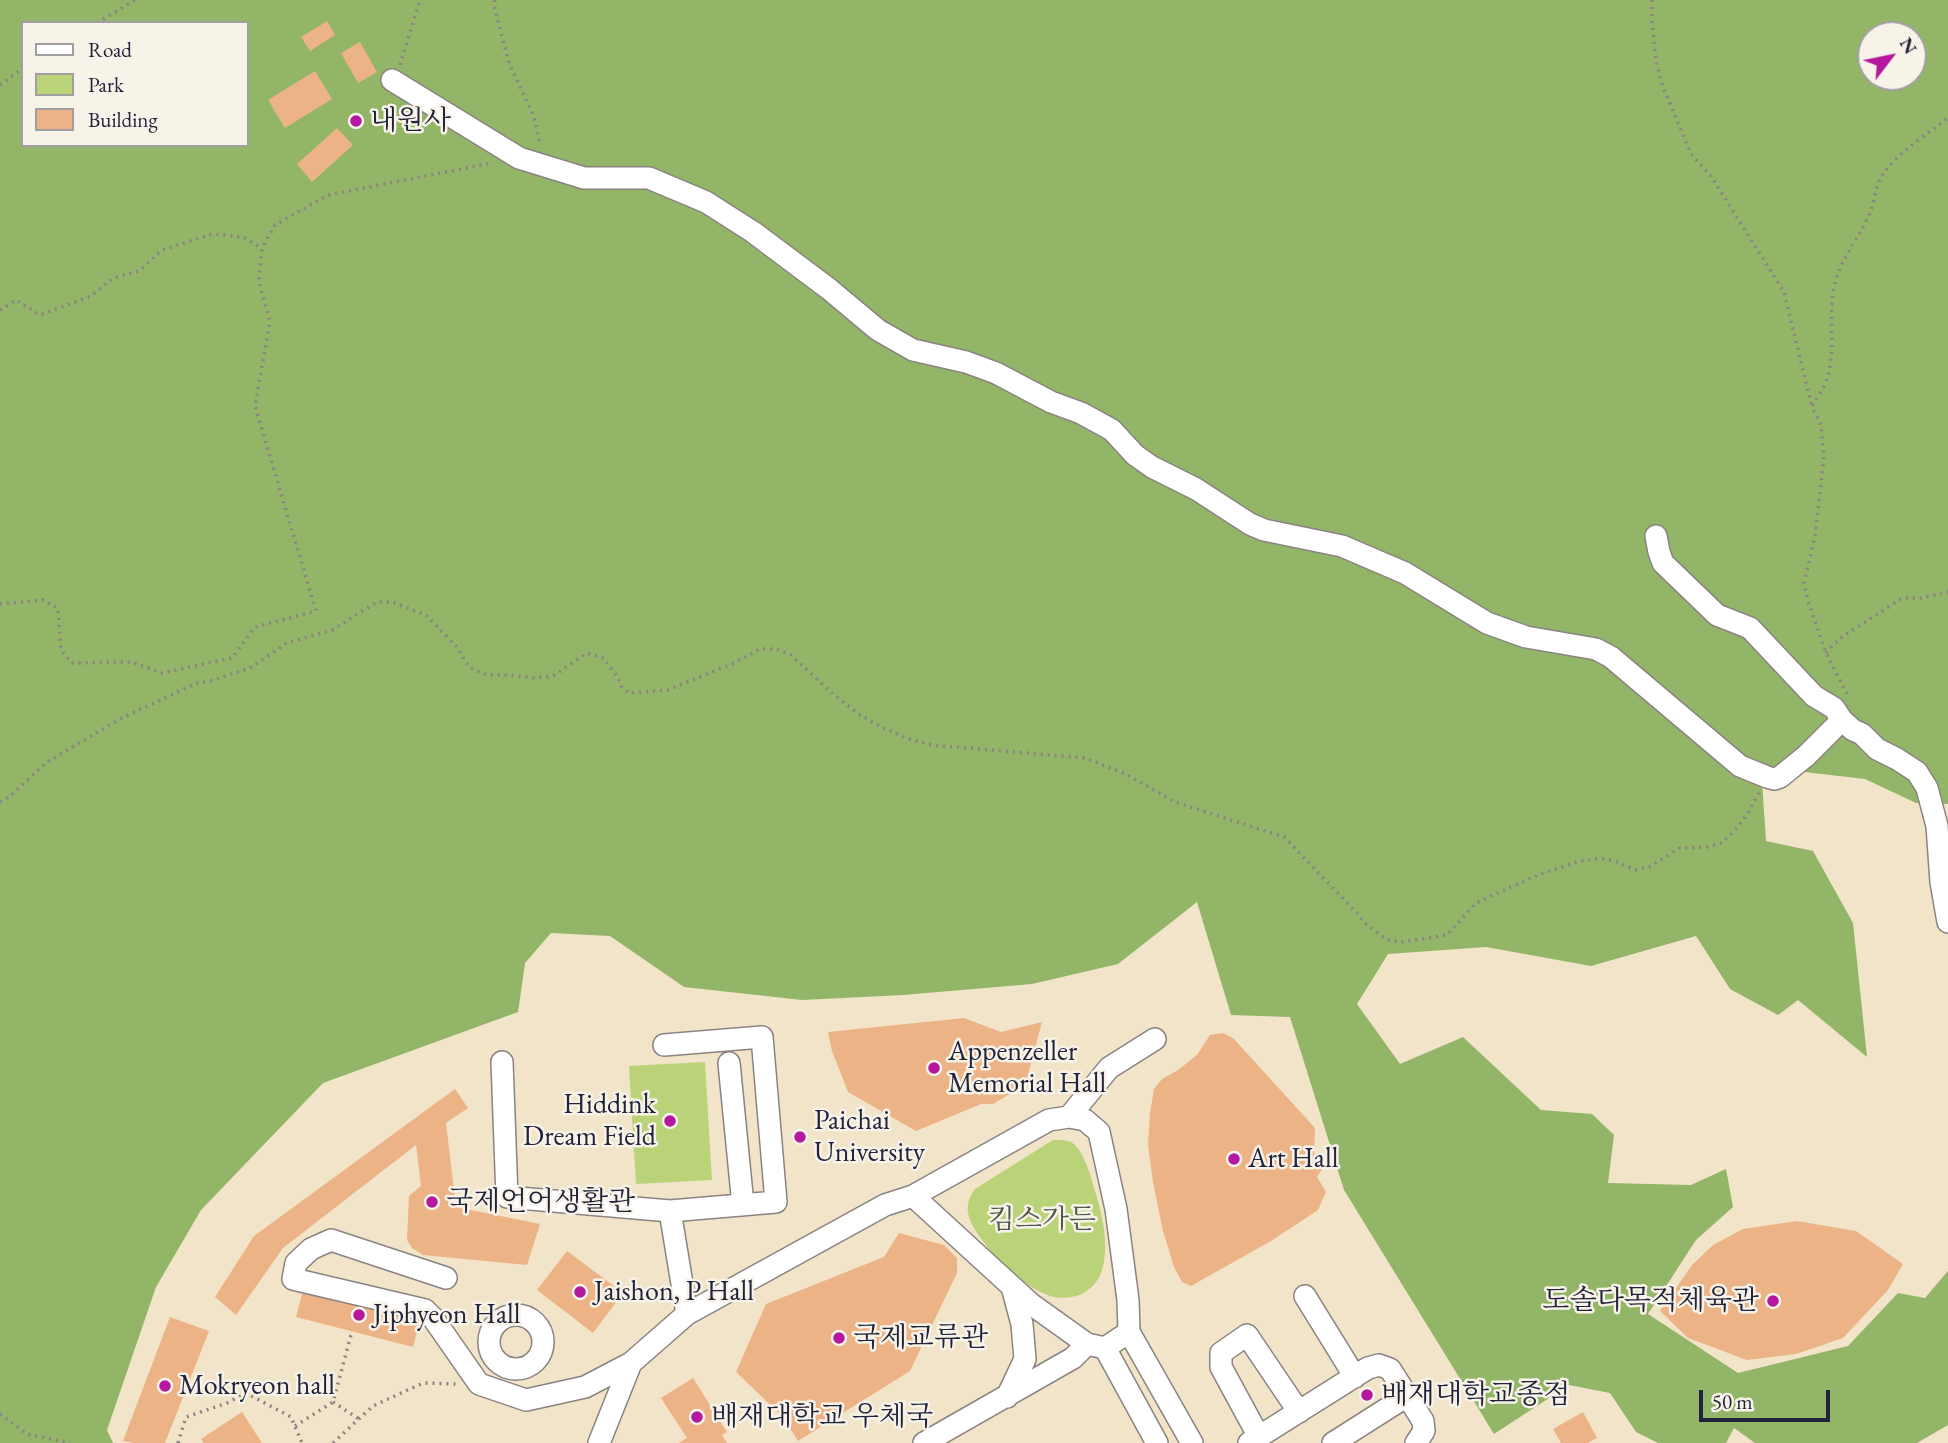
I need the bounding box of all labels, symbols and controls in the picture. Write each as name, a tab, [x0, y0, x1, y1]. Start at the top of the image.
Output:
legend	[21, 21, 248, 147]
north arrow	[1857, 21, 1927, 91]
text: N	[1894, 33, 1923, 59]
text: Road	[88, 36, 132, 63]
text: Park	[88, 71, 124, 98]
place label: 내원사	[370, 104, 451, 138]
text: Building	[88, 106, 158, 133]
marker: 내원사	[348, 113, 364, 129]
place label: Appenzeller Memorial Hall	[948, 1035, 1106, 1101]
marker: Appenzeller Memorial Hall	[926, 1060, 942, 1076]
place label: Hiddink Dream Field	[523, 1088, 656, 1154]
place label: Paichai University	[814, 1104, 925, 1170]
marker: Hiddink Dream Field	[662, 1113, 678, 1129]
marker: Paichai University	[792, 1129, 808, 1145]
place label: Art Hall	[1248, 1142, 1338, 1176]
marker: Art Hall	[1226, 1151, 1242, 1167]
place label: 국제언어생활관	[446, 1185, 635, 1219]
marker: 국제언어생활관	[424, 1194, 440, 1210]
park label: 킴스가든	[988, 1203, 1096, 1237]
place label: Jaishon, P Hall	[594, 1275, 754, 1309]
marker: Jaishon, P Hall	[572, 1284, 588, 1300]
place label: 도솔다목적체육관	[1543, 1284, 1759, 1318]
marker: 도솔다목적체육관	[1765, 1293, 1781, 1309]
place label: Jiphyeon Hall	[373, 1298, 521, 1332]
marker: Jiphyeon Hall	[351, 1307, 367, 1323]
place label: 국제교류관	[853, 1321, 988, 1355]
marker: 국제교류관	[831, 1330, 847, 1346]
place label: Mokryeon hall	[179, 1369, 335, 1403]
scale bar	[1703, 1376, 1834, 1420]
marker: Mokryeon hall	[157, 1378, 173, 1394]
place label: 배재대학교종점	[1381, 1378, 1570, 1412]
marker: 배재대학교종점	[1359, 1387, 1375, 1403]
text: 50 m	[1712, 1388, 1753, 1415]
place label: 배재대학교 우체국	[711, 1400, 933, 1434]
marker: 배재대학교 우체국	[689, 1409, 705, 1425]

